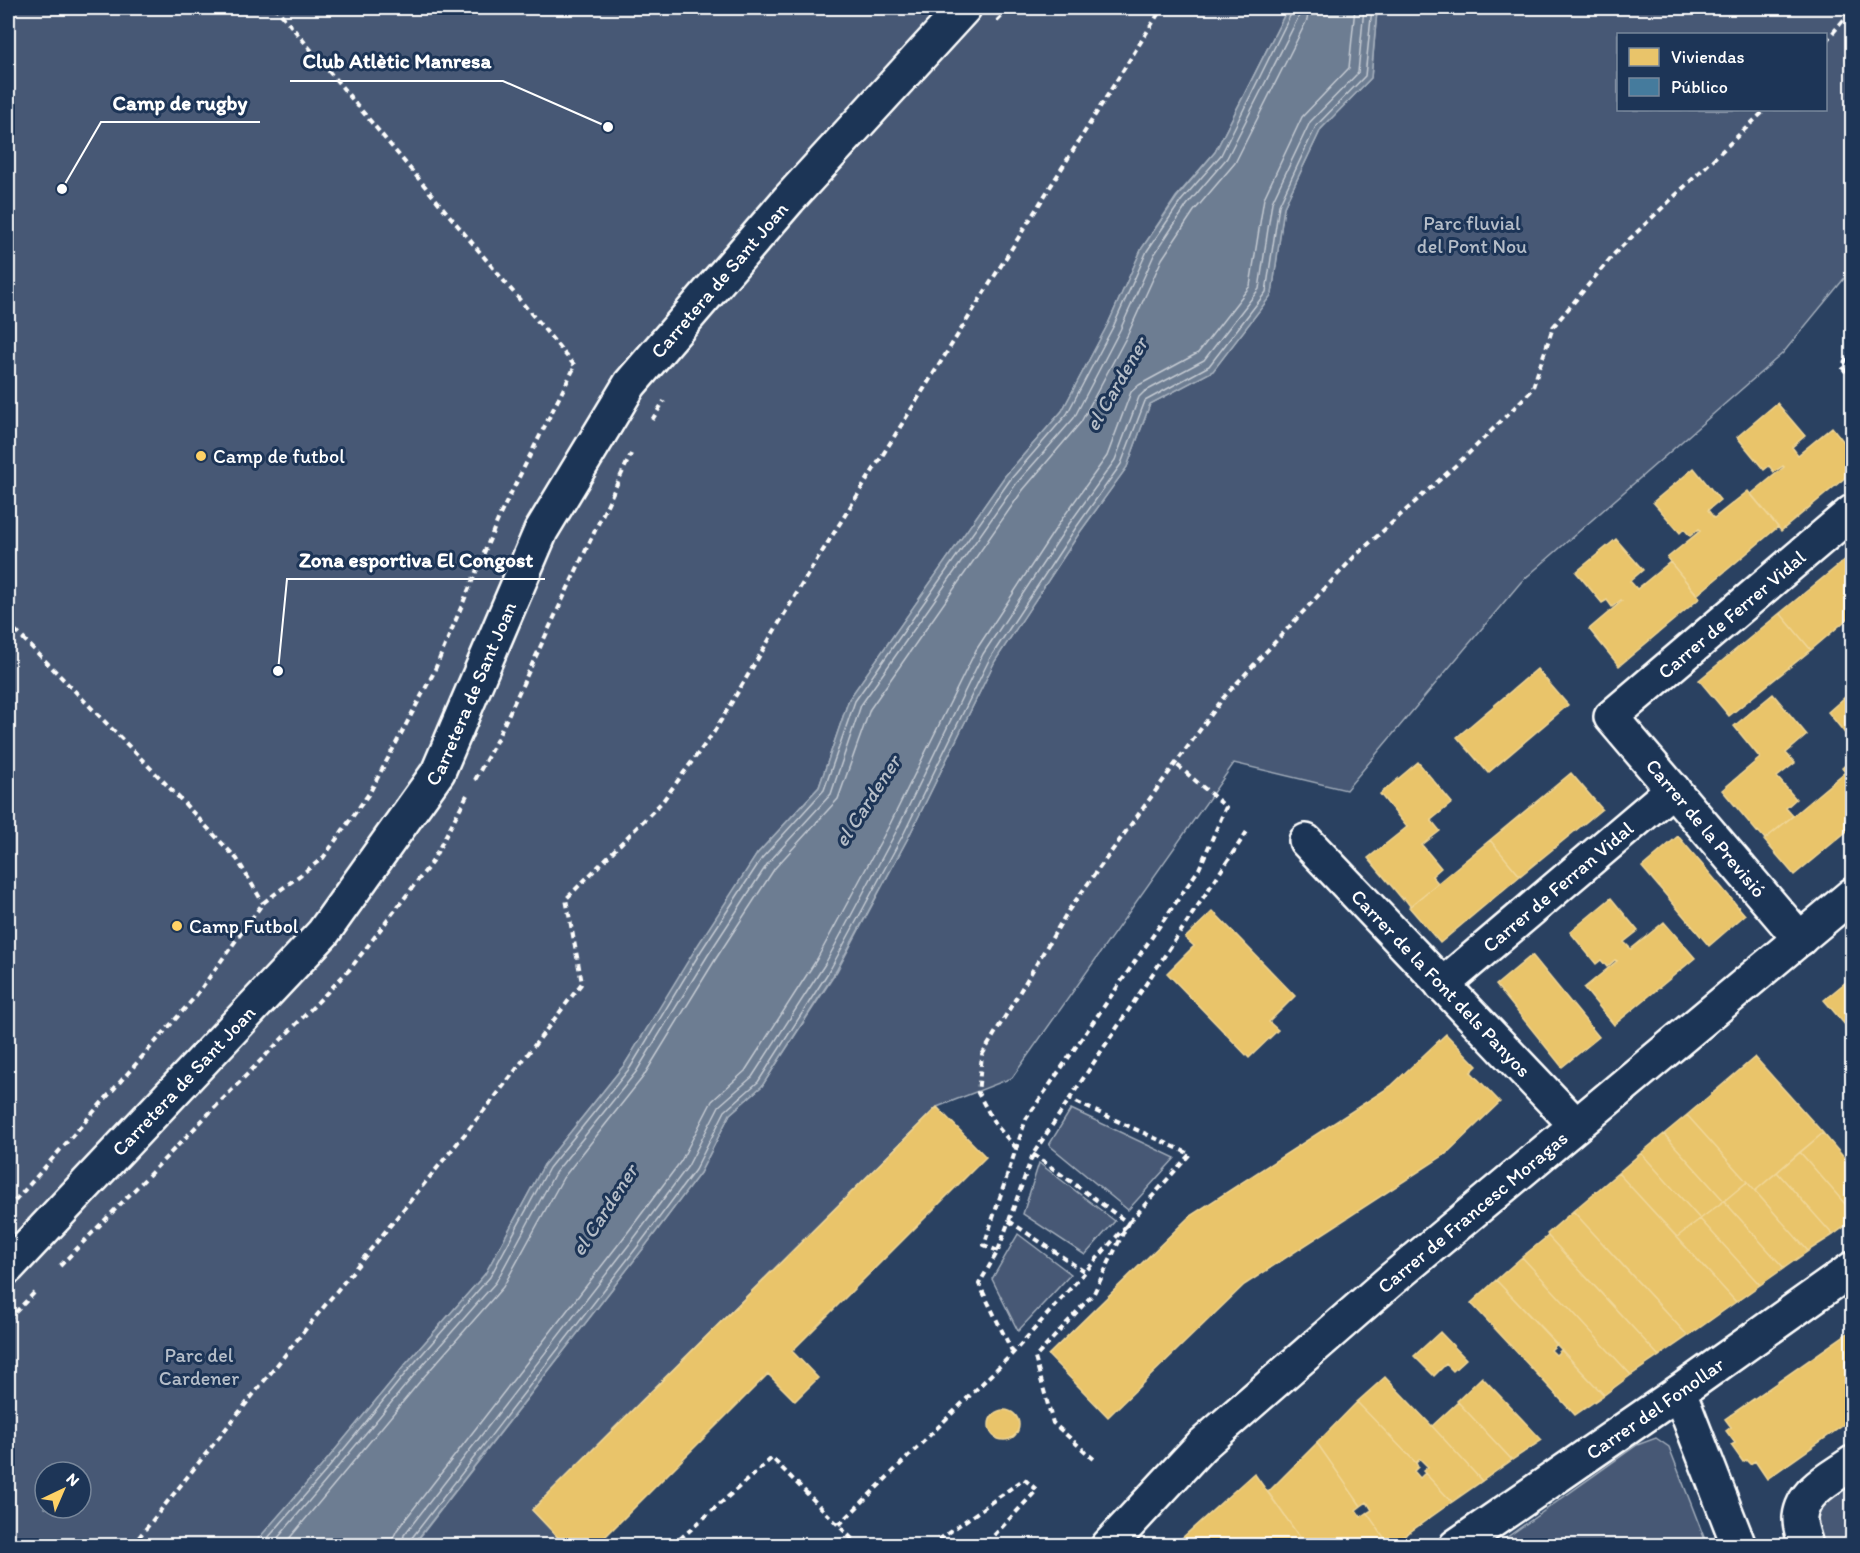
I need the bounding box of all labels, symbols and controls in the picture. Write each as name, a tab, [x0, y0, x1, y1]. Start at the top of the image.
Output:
legend	[1617, 33, 1827, 111]
callout: Club Atlètic Manresa	[290, 42, 503, 81]
text: Viviendas	[1671, 46, 1745, 68]
text: Club Atlètic Manresa	[303, 48, 493, 73]
text: Público	[1671, 76, 1728, 98]
callout: Camp de rugby	[101, 83, 260, 122]
text: Camp de rugby	[113, 90, 248, 116]
street label: Carretera de Sant Joan	[646, 197, 793, 363]
park label: Parc fluvial del Pont Nou	[1417, 211, 1527, 258]
water label: el Cardener	[1079, 331, 1154, 435]
place label: Camp de futbol	[213, 444, 345, 468]
marker: Camp de futbol	[194, 449, 208, 463]
callout: Zona esportiva El Congost	[287, 540, 545, 579]
street label: Carrer de Ferrer Vidal	[1653, 545, 1811, 684]
text: Zona esportiva El Congost	[299, 547, 533, 573]
street label: Carretera de Sant Joan	[420, 598, 522, 790]
water label: el Cardener	[828, 749, 907, 851]
street label: Carrer de la Previsió	[1641, 754, 1771, 902]
street label: Carrer de Ferran Vidal	[1478, 816, 1638, 957]
street label: Carrer de la Font dels Panyos	[1346, 884, 1536, 1082]
place label: Camp Futbol	[189, 914, 299, 938]
marker: Camp Futbol	[170, 919, 184, 933]
street label: Carretera de Sant Joan	[107, 1000, 261, 1161]
street label: Carrer de Francesc Moragas	[1372, 1126, 1572, 1298]
water label: el Cardener	[565, 1158, 644, 1260]
park label: Parc del Cardener	[159, 1343, 239, 1390]
street label: Carrer del Fonollar	[1581, 1352, 1729, 1465]
north arrow	[33, 1460, 93, 1520]
text: N	[63, 1469, 84, 1490]

